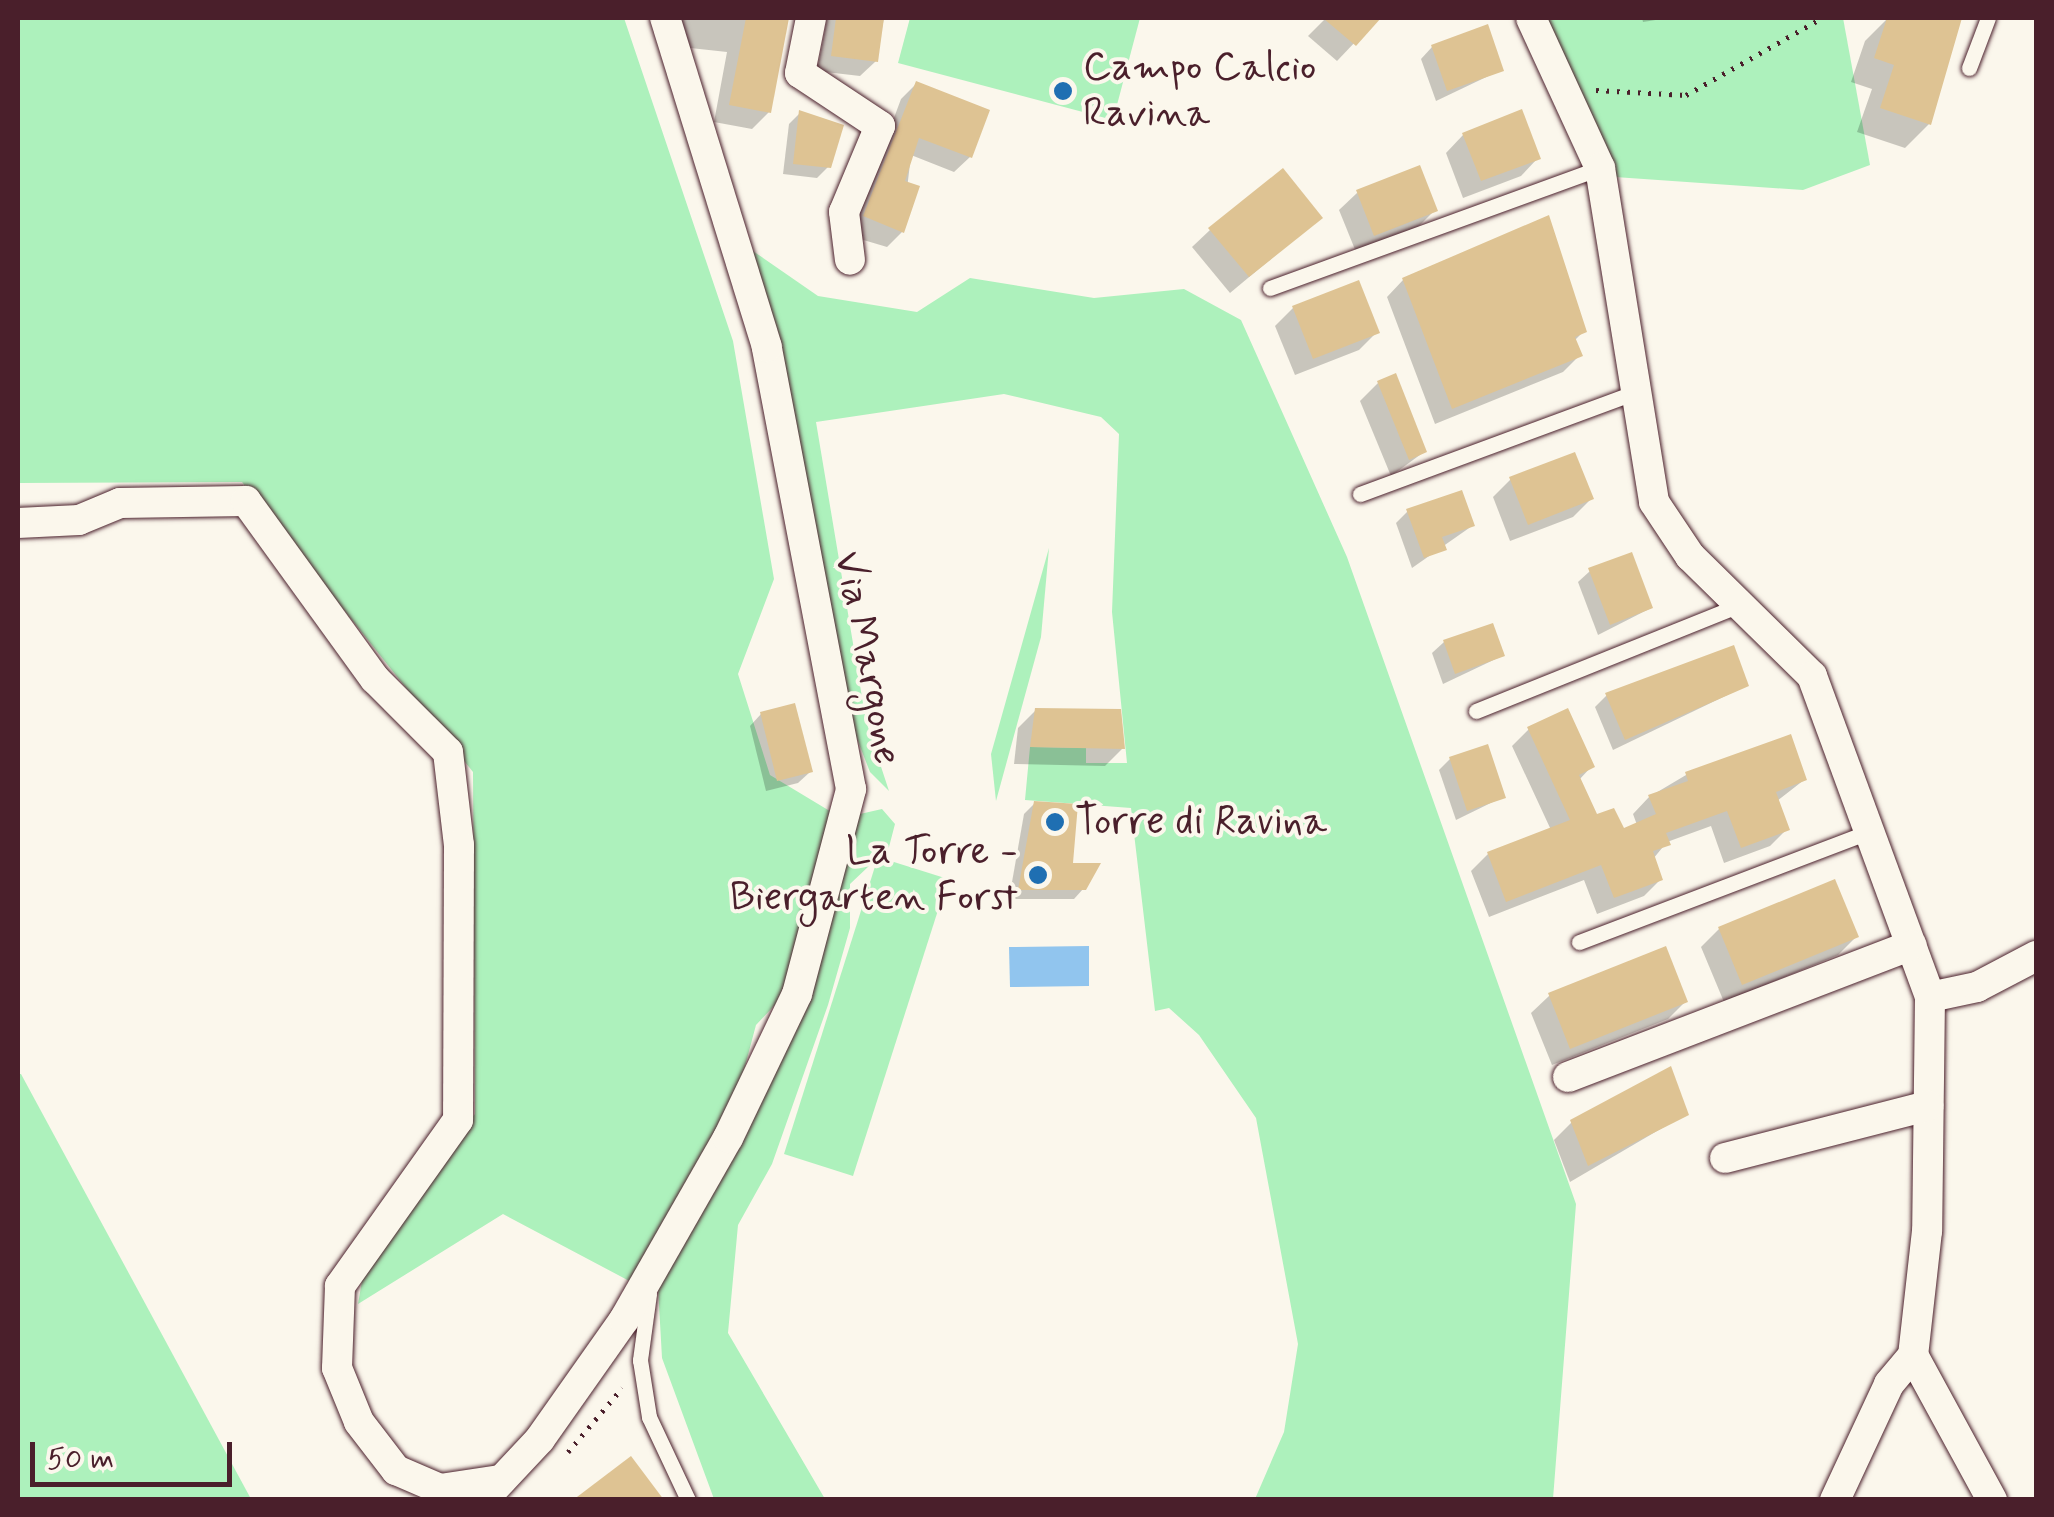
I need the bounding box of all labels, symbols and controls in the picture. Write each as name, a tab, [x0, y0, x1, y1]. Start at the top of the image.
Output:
place label: Campo Calcio Ravina	[1083, 44, 1312, 138]
marker: Campo Calcio Ravina	[1052, 80, 1074, 102]
street label: Via Margone	[823, 549, 911, 767]
place label: Torre di Ravina	[1075, 798, 1340, 846]
marker: Torre di Ravina	[1044, 811, 1066, 833]
place label: La Torre - Biergarten Forst	[729, 828, 1018, 922]
marker: La Torre - Biergarten Forst	[1027, 864, 1049, 886]
scale bar	[35, 1422, 238, 1484]
text: 50 m	[47, 1440, 114, 1479]

